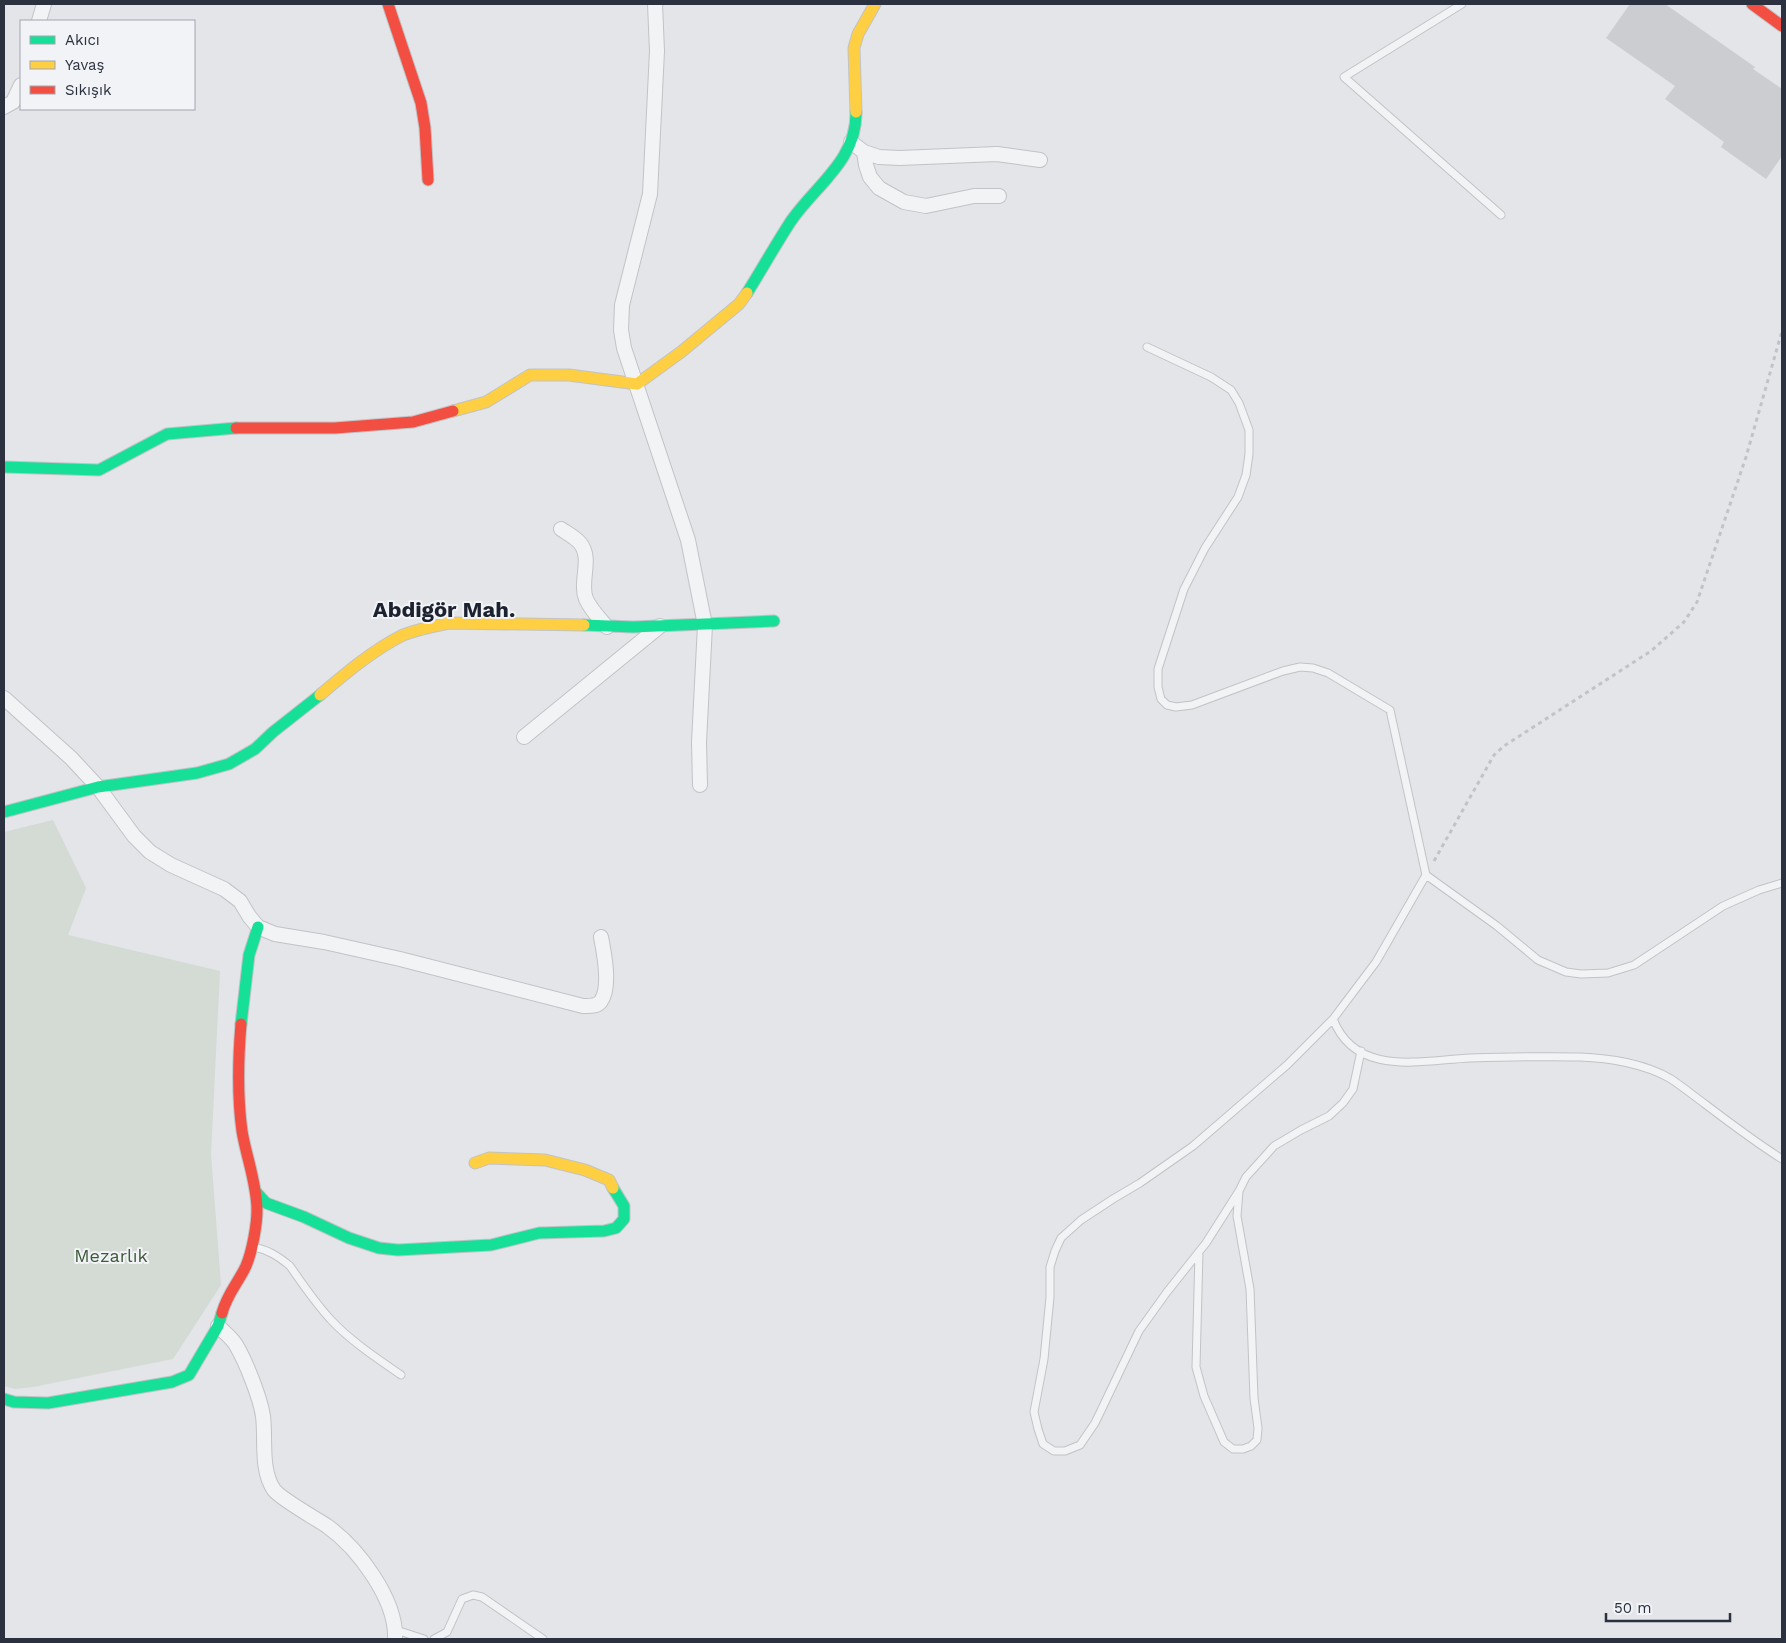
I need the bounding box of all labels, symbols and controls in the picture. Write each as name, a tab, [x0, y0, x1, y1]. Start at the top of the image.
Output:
legend	[20, 20, 195, 110]
text: Akıcı	[65, 31, 100, 49]
text: Yavaş	[65, 56, 105, 74]
text: Sıkışık	[65, 81, 112, 99]
district label: Abdigör Mah.	[373, 597, 515, 622]
park label: Mezarlık	[74, 1245, 148, 1266]
scale bar	[1606, 1590, 1730, 1622]
text: 50 m	[1614, 1599, 1651, 1617]

